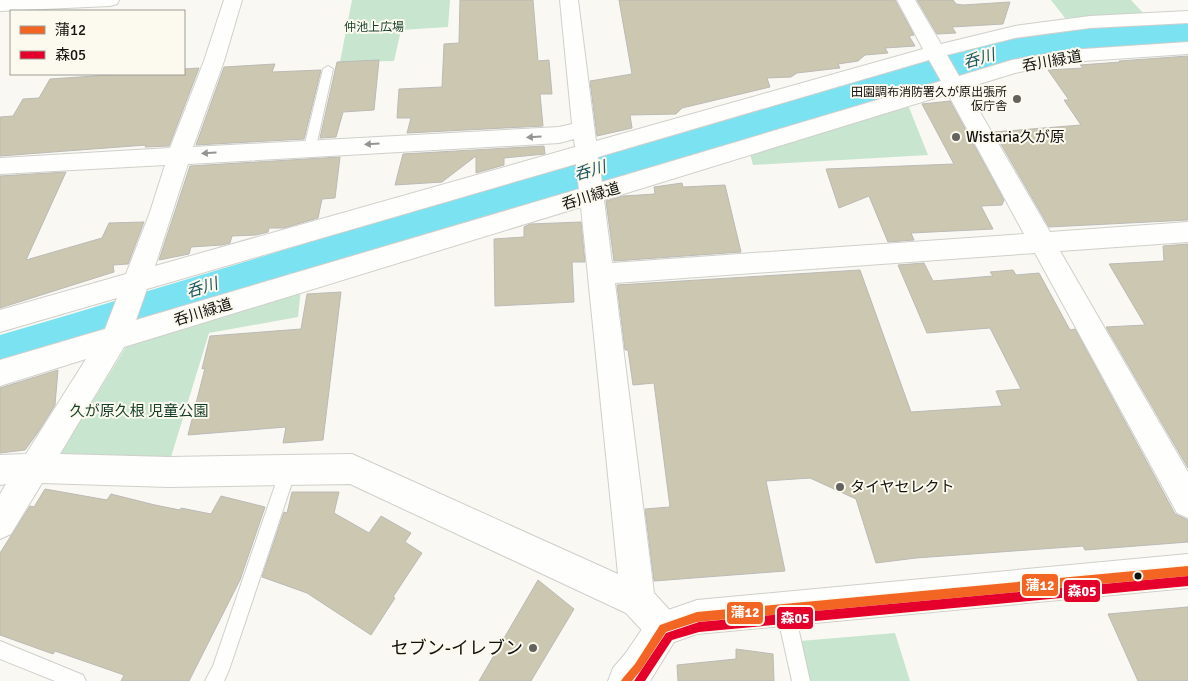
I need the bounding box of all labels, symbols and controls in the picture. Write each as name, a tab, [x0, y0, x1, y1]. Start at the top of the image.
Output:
legend	[10, 10, 185, 75]
park label: 仲池上広場	[344, 20, 404, 35]
text: 蒲12	[55, 21, 86, 39]
water label: 呑川	[961, 44, 999, 73]
text: 森05	[55, 46, 86, 64]
street label: 呑川緑道	[1021, 47, 1083, 75]
place label: 田園調布消防署久が原出張所 仮庁舎	[851, 85, 1007, 114]
marker: 田園調布消防署久が原出張所 仮庁舎	[1011, 93, 1023, 105]
place label: Wistaria久が原	[966, 128, 1065, 146]
marker: Wistaria久が原	[950, 131, 962, 143]
one-way arrow	[526, 133, 542, 141]
one-way arrow	[363, 141, 379, 149]
one-way arrow	[201, 149, 217, 157]
water label: 呑川	[572, 156, 610, 185]
street label: 呑川緑道	[560, 179, 622, 213]
water label: 呑川	[184, 273, 222, 302]
street label: 呑川緑道	[172, 295, 234, 329]
park label: 久が原久根 児童公園	[70, 402, 208, 420]
place label: タイヤセレクト	[850, 478, 955, 496]
marker: タイヤセレクト	[834, 481, 846, 493]
unlabelled marker	[1133, 571, 1143, 581]
line badge: 蒲12	[1021, 573, 1059, 597]
text: 蒲12	[1025, 577, 1055, 594]
line badge: 森05	[1063, 579, 1101, 603]
text: 森05	[1067, 583, 1097, 600]
line badge: 蒲12	[726, 601, 764, 625]
text: 蒲12	[730, 604, 760, 621]
line badge: 森05	[776, 606, 814, 630]
text: 森05	[780, 610, 810, 627]
place label: セブン-イレブン	[391, 637, 523, 659]
marker: セブン-イレブン	[527, 642, 539, 654]

